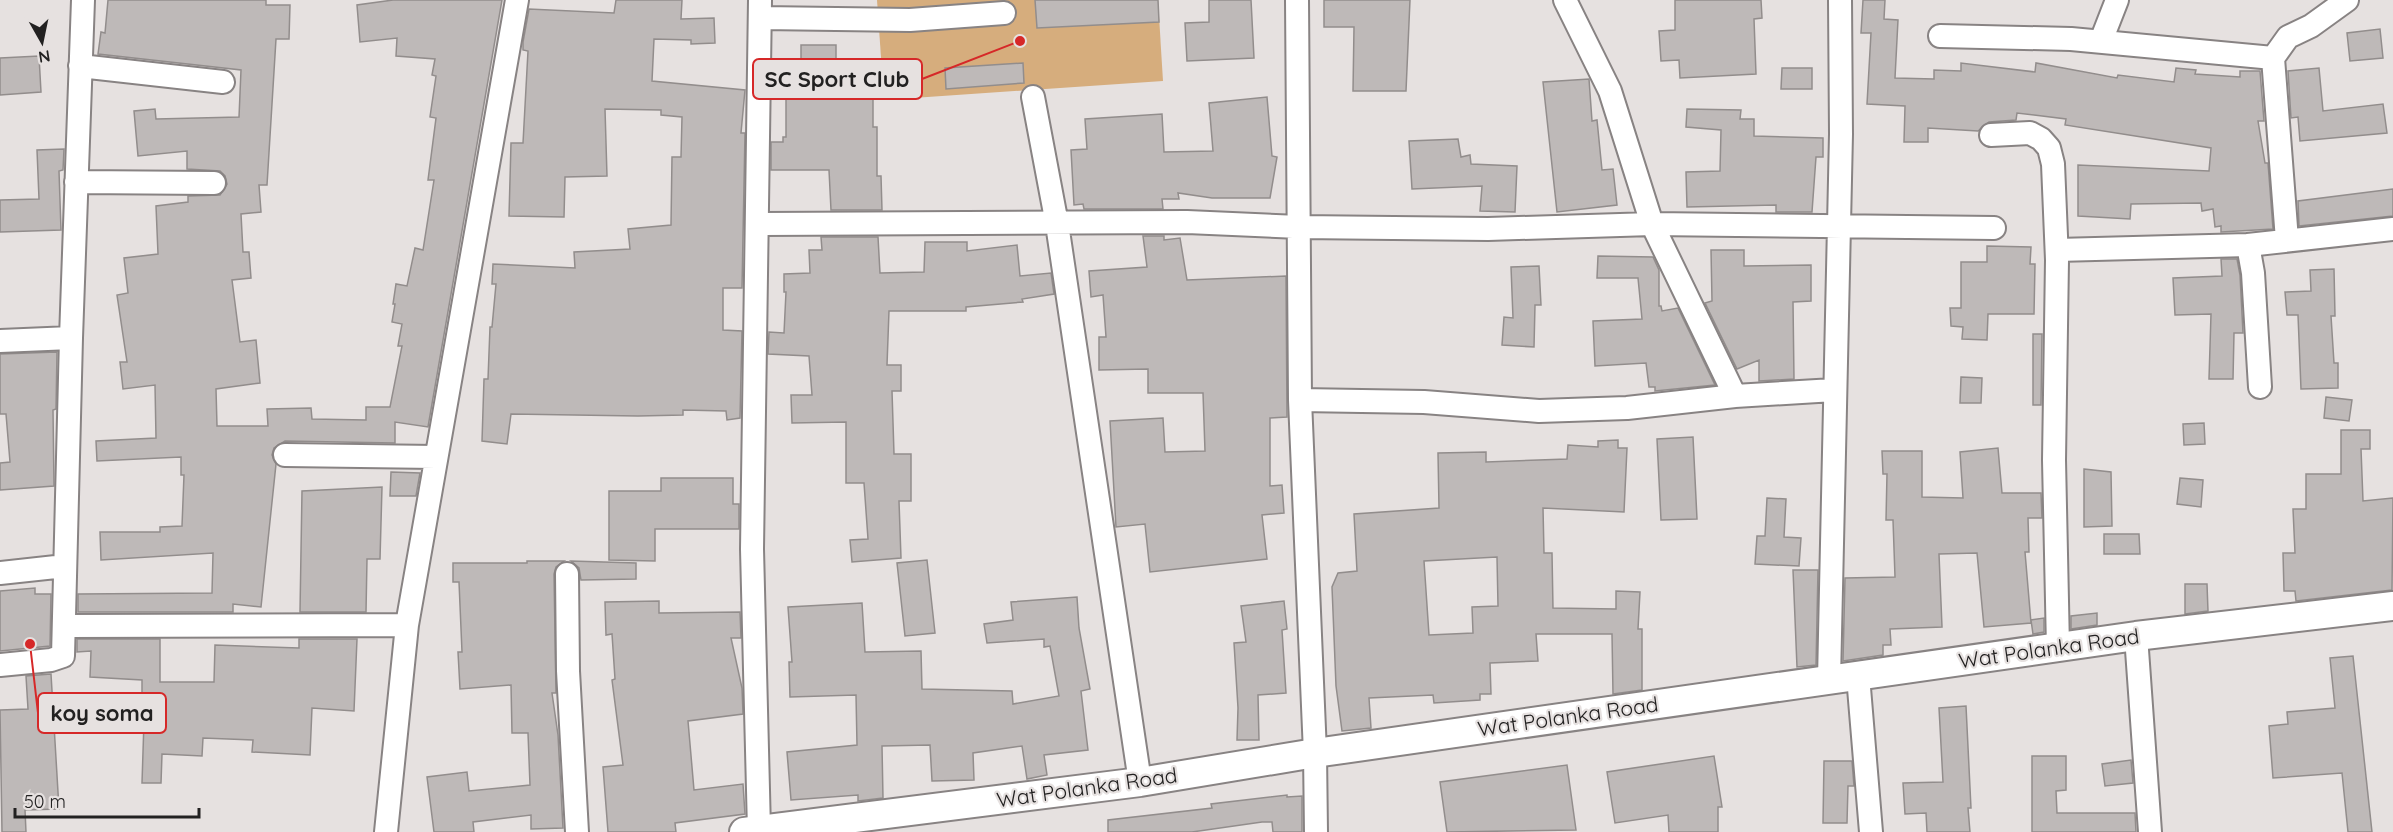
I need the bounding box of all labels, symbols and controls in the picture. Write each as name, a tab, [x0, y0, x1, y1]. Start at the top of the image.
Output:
north arrow	[12, 12, 72, 72]
text: N	[37, 46, 52, 68]
callout: SC Sport Club	[753, 59, 922, 99]
text: SC Sport Club	[765, 65, 909, 93]
street label: Wat Polanka Road	[1957, 622, 2141, 674]
street label: Wat Polanka Road	[1476, 690, 1660, 742]
callout: koy soma	[38, 693, 166, 733]
text: koy soma	[50, 699, 154, 727]
street label: Wat Polanka Road	[995, 761, 1179, 813]
scale bar	[15, 781, 200, 819]
text: 50 m	[24, 790, 66, 813]

